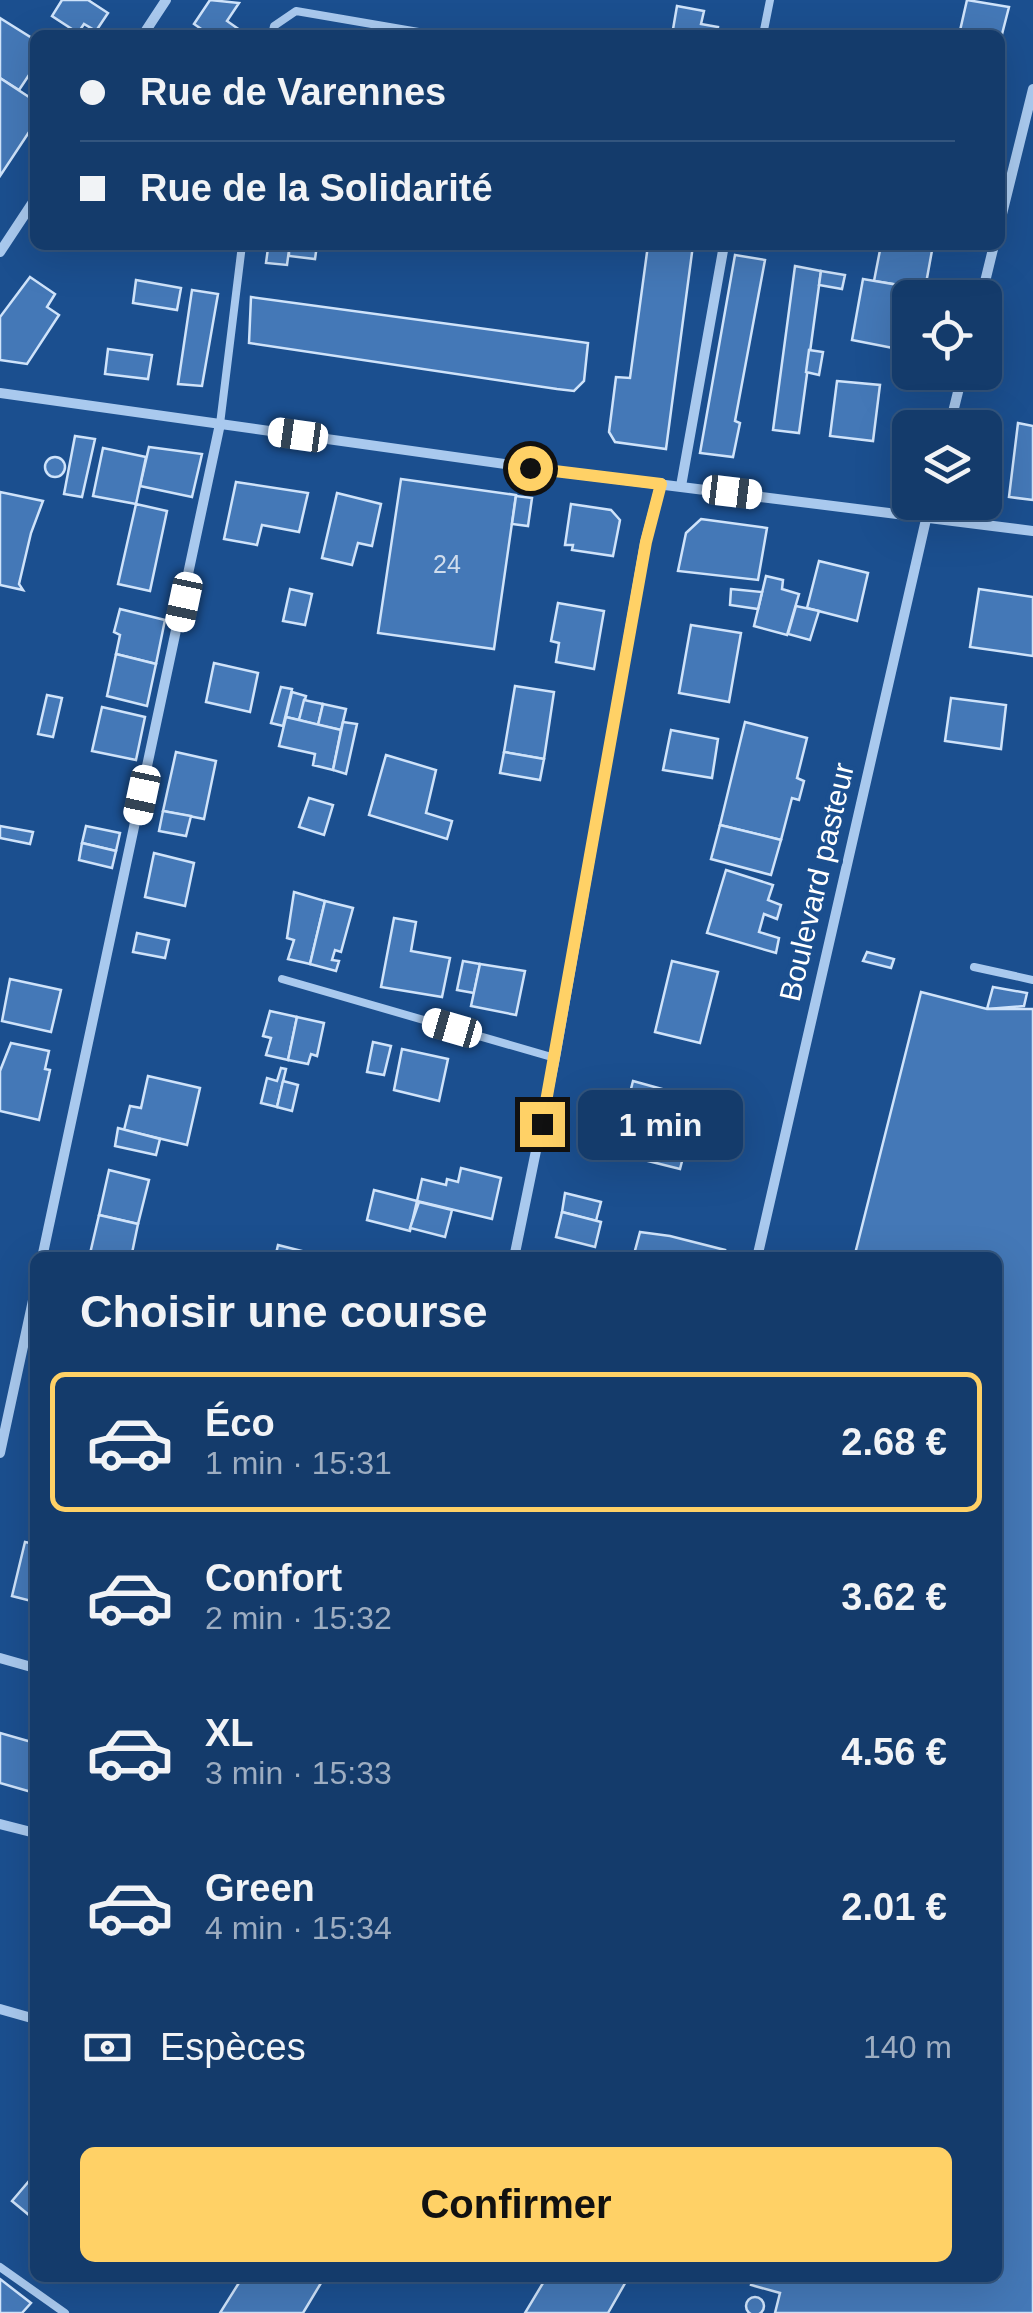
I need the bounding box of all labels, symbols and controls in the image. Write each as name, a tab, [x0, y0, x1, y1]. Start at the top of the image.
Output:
text: Rue de Varennes	[140, 71, 446, 113]
text: Rue de la Solidarité	[140, 167, 493, 209]
map controls	[892, 280, 1002, 520]
button: locate	[892, 280, 1002, 390]
button: layers	[892, 410, 1002, 520]
car	[266, 416, 330, 454]
route start	[508, 446, 553, 491]
car	[700, 473, 764, 511]
house number: 24	[433, 550, 461, 578]
car	[163, 570, 205, 634]
street label: Boulevard pasteur	[773, 760, 860, 1004]
car	[121, 763, 163, 827]
car	[419, 1005, 485, 1051]
callout: 1 min	[577, 1089, 742, 1159]
route end	[520, 1102, 565, 1147]
text: 1 min	[619, 1107, 702, 1143]
text: Choisir une course	[80, 1286, 488, 1337]
icon: car	[85, 1397, 175, 1487]
text: Éco	[205, 1402, 275, 1444]
text: 2.68 €	[841, 1421, 947, 1463]
text: 1 min · 15:31	[205, 1445, 392, 1481]
icon: car	[85, 1552, 175, 1642]
text: Confort	[205, 1557, 342, 1599]
text: 3.62 €	[841, 1576, 947, 1618]
text: 2 min · 15:32	[205, 1600, 392, 1636]
icon: car	[85, 1707, 175, 1797]
text: XL	[205, 1712, 254, 1754]
text: 4.56 €	[841, 1731, 947, 1773]
text: 3 min · 15:33	[205, 1755, 392, 1791]
icon: car	[85, 1862, 175, 1952]
text: Green	[205, 1867, 315, 1909]
text: 2.01 €	[841, 1886, 947, 1928]
text: 4 min · 15:34	[205, 1910, 392, 1946]
icon: cash	[80, 2020, 135, 2075]
text: Espèces	[160, 2026, 306, 2068]
text: 140 m	[863, 2029, 952, 2065]
button: Confirmer	[80, 2147, 952, 2262]

